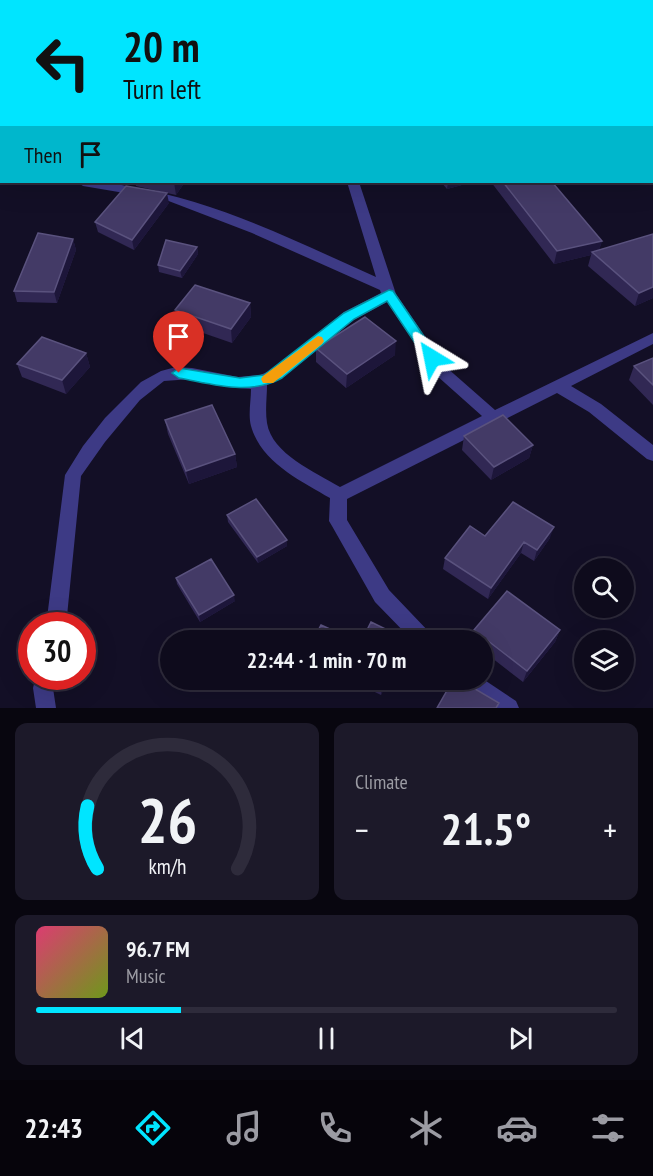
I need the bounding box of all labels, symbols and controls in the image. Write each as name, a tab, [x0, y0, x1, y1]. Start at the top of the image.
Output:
text: 20 m	[123, 19, 200, 74]
icon: left	[24, 24, 102, 102]
text: Turn left	[123, 72, 201, 106]
icon: arrive	[74, 138, 107, 171]
text: Then	[24, 141, 62, 169]
pin	[153, 311, 204, 373]
icon: arrive	[162, 320, 195, 353]
position arrow	[400, 326, 464, 390]
map controls	[574, 558, 634, 690]
button: search	[574, 558, 634, 618]
speed limit sign: 30	[18, 612, 96, 690]
button: layers	[574, 630, 634, 690]
text: 22:44 · 1 min · 70 m	[247, 646, 406, 674]
text: Climate	[355, 769, 408, 795]
text: 26	[137, 779, 197, 860]
text: 21.5°	[441, 799, 531, 857]
text: −	[355, 808, 369, 851]
text: +	[603, 808, 617, 851]
text: km/h	[148, 852, 186, 880]
text: 96.7 FM	[126, 935, 190, 963]
text: Music	[126, 963, 166, 989]
icon: previous	[116, 1022, 149, 1055]
icon: pause	[310, 1022, 343, 1055]
icon: next	[504, 1022, 537, 1055]
icon: directions	[132, 1107, 174, 1149]
icon: music	[223, 1107, 265, 1149]
icon: phone	[314, 1107, 356, 1149]
icon: climate	[405, 1107, 447, 1149]
icon: car	[496, 1107, 538, 1149]
icon: filters	[587, 1107, 629, 1149]
text: 22:43	[24, 1111, 83, 1145]

